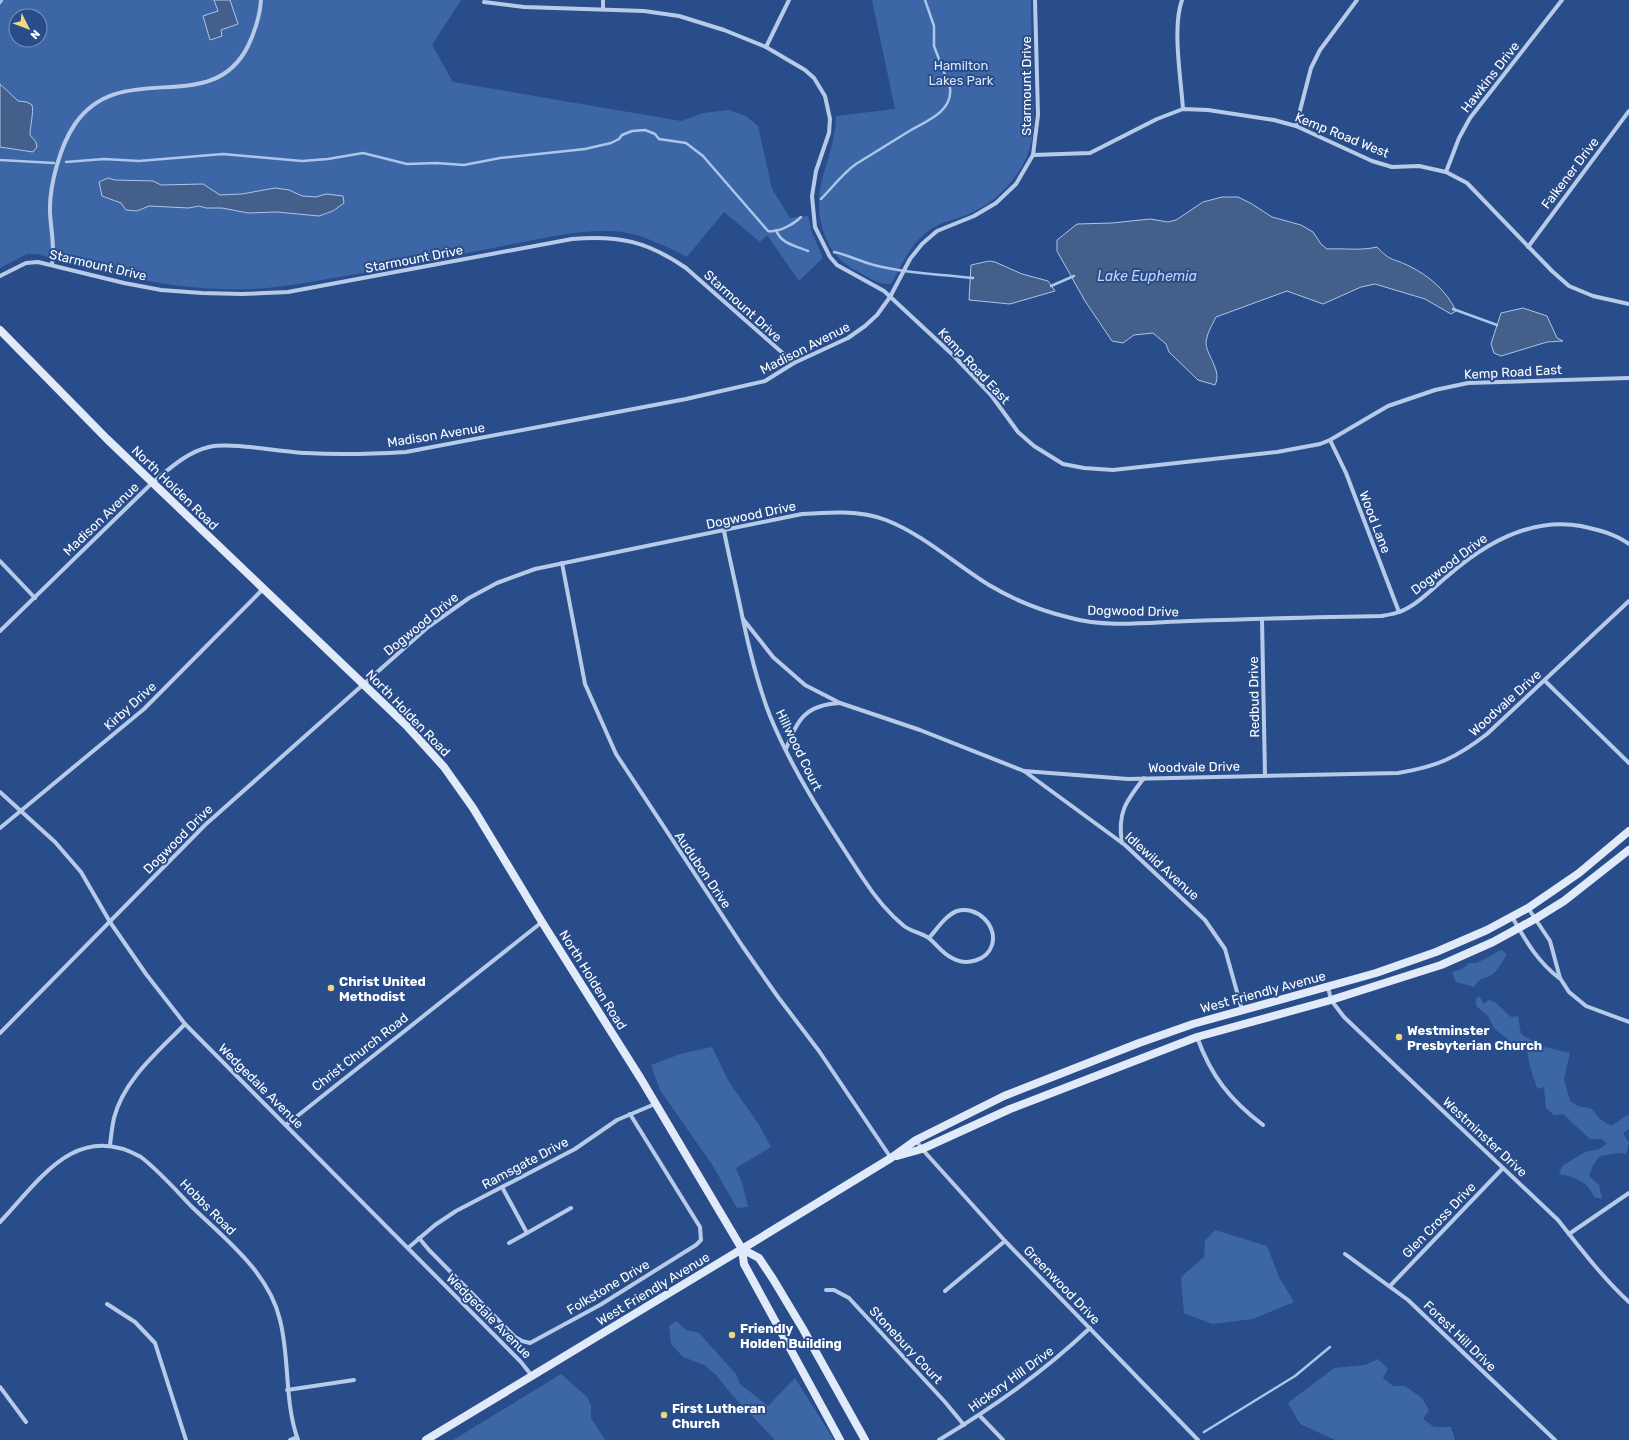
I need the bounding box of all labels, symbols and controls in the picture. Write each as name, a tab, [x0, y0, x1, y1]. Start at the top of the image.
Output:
north arrow	[8, 8, 48, 48]
text: N	[28, 27, 43, 42]
street label: Starmount Drive	[1019, 36, 1034, 136]
street label: Hawkins Drive	[1458, 39, 1522, 115]
park label: Hamilton Lakes Park	[928, 58, 994, 88]
street label: Kemp Road West	[1293, 109, 1391, 161]
street label: Falkener Drive	[1538, 134, 1602, 212]
street label: Starmount Drive	[364, 242, 464, 276]
street label: Starmount Drive	[48, 247, 148, 283]
street label: Starmount Drive	[701, 267, 785, 345]
water label: Lake Euphemia	[1097, 268, 1197, 285]
street label: Madison Avenue	[758, 319, 852, 377]
street label: Kemp Road East	[935, 325, 1013, 407]
street label: Kemp Road East	[1464, 362, 1562, 382]
street label: Madison Avenue	[386, 420, 486, 450]
street label: North Holden Road	[129, 443, 221, 533]
street label: Madison Avenue	[60, 479, 142, 559]
street label: Wood Lane	[1356, 489, 1394, 555]
street label: Dogwood Drive	[705, 498, 798, 533]
street label: Dogwood Drive	[1408, 530, 1491, 598]
street label: Dogwood Drive	[381, 589, 462, 659]
street label: Dogwood Drive	[1087, 603, 1179, 620]
street label: Redbud Drive	[1246, 656, 1262, 738]
street label: North Holden Road	[363, 667, 453, 759]
street label: Woodvale Drive	[1466, 667, 1544, 739]
street label: Kirby Drive	[101, 679, 159, 733]
street label: Hillwood Court	[773, 707, 825, 793]
street label: Woodvale Drive	[1148, 759, 1240, 775]
street label: Dogwood Drive	[140, 801, 216, 877]
street label: Audubon Drive	[672, 829, 734, 911]
street label: Idlewild Avenue	[1122, 829, 1202, 903]
street label: North Holden Road	[556, 928, 630, 1032]
street label: West Friendly Avenue	[1199, 968, 1327, 1016]
place label: Christ United Methodist	[339, 974, 426, 1004]
marker: Christ United Methodist	[326, 983, 336, 993]
street label: Christ Church Road	[309, 1010, 411, 1094]
place label: Westminster Presbyterian Church	[1407, 1023, 1542, 1053]
marker: Westminster Presbyterian Church	[1394, 1032, 1404, 1042]
street label: Wedgedale Avenue	[215, 1040, 307, 1132]
street label: Westminster Drive	[1440, 1094, 1530, 1180]
street label: Ramsgate Drive	[479, 1134, 571, 1193]
street label: Hobbs Road	[177, 1176, 239, 1238]
street label: Glen Cross Drive	[1399, 1179, 1479, 1261]
street label: Greenwood Drive	[1021, 1243, 1103, 1327]
street label: West Friendly Avenue	[594, 1249, 712, 1329]
street label: Folkstone Drive	[564, 1257, 652, 1317]
street label: Wedgedale Avenue	[443, 1270, 535, 1362]
street label: Forest Hill Drive	[1421, 1298, 1499, 1374]
street label: Stonebury Court	[866, 1303, 946, 1387]
place label: Friendly Holden Building	[740, 1321, 842, 1351]
marker: Friendly Holden Building	[727, 1330, 737, 1340]
street label: Hickory Hill Drive	[965, 1343, 1057, 1415]
place label: First Lutheran Church	[672, 1401, 766, 1431]
marker: First Lutheran Church	[659, 1410, 669, 1420]

